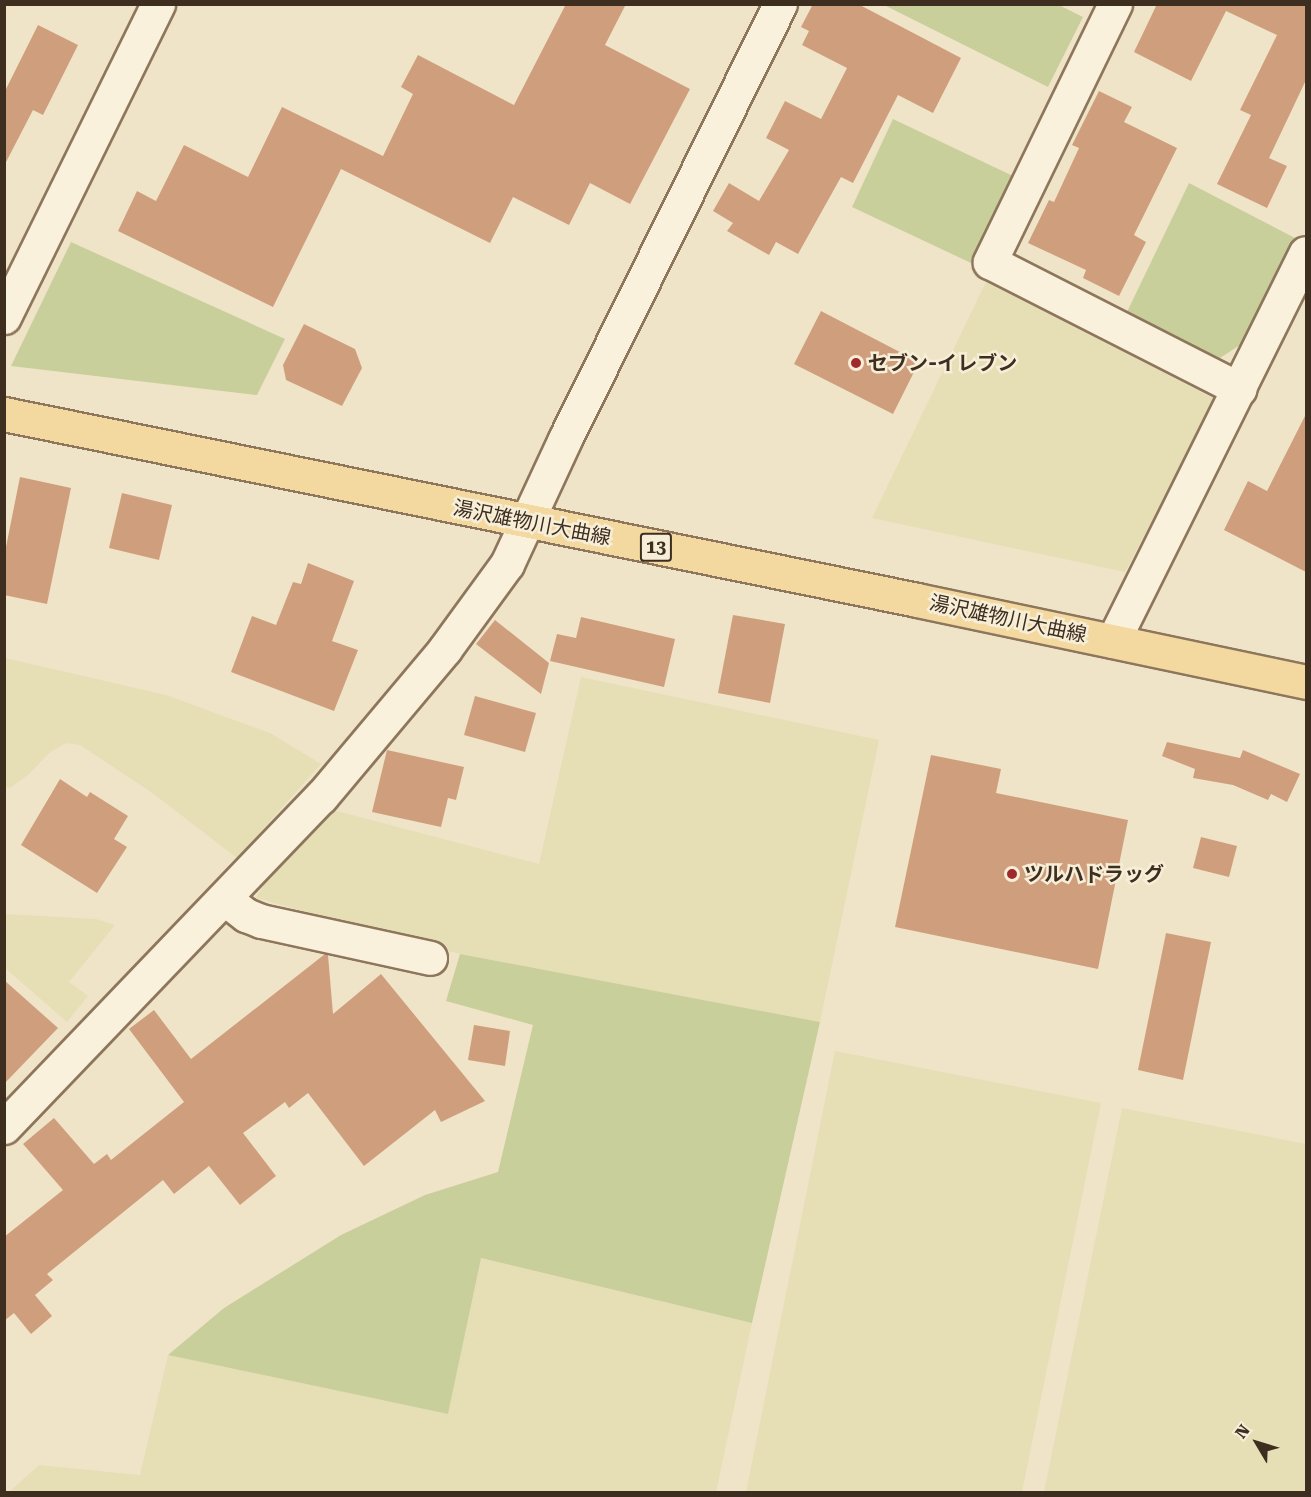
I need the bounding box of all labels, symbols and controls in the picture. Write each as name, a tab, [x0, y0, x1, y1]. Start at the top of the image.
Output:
place label: セブン-イレブン	[868, 351, 1017, 375]
marker: セブン-イレブン	[849, 356, 863, 370]
street label: 湯沢雄物川大曲線	[451, 496, 613, 550]
road number: 13	[640, 532, 672, 562]
street label: 湯沢雄物川大曲線	[927, 591, 1089, 647]
place label: ツルハドラッグ	[1024, 862, 1164, 886]
marker: ツルハドラッグ	[1005, 867, 1019, 881]
north arrow	[1227, 1413, 1287, 1473]
text: N	[1231, 1421, 1254, 1442]

